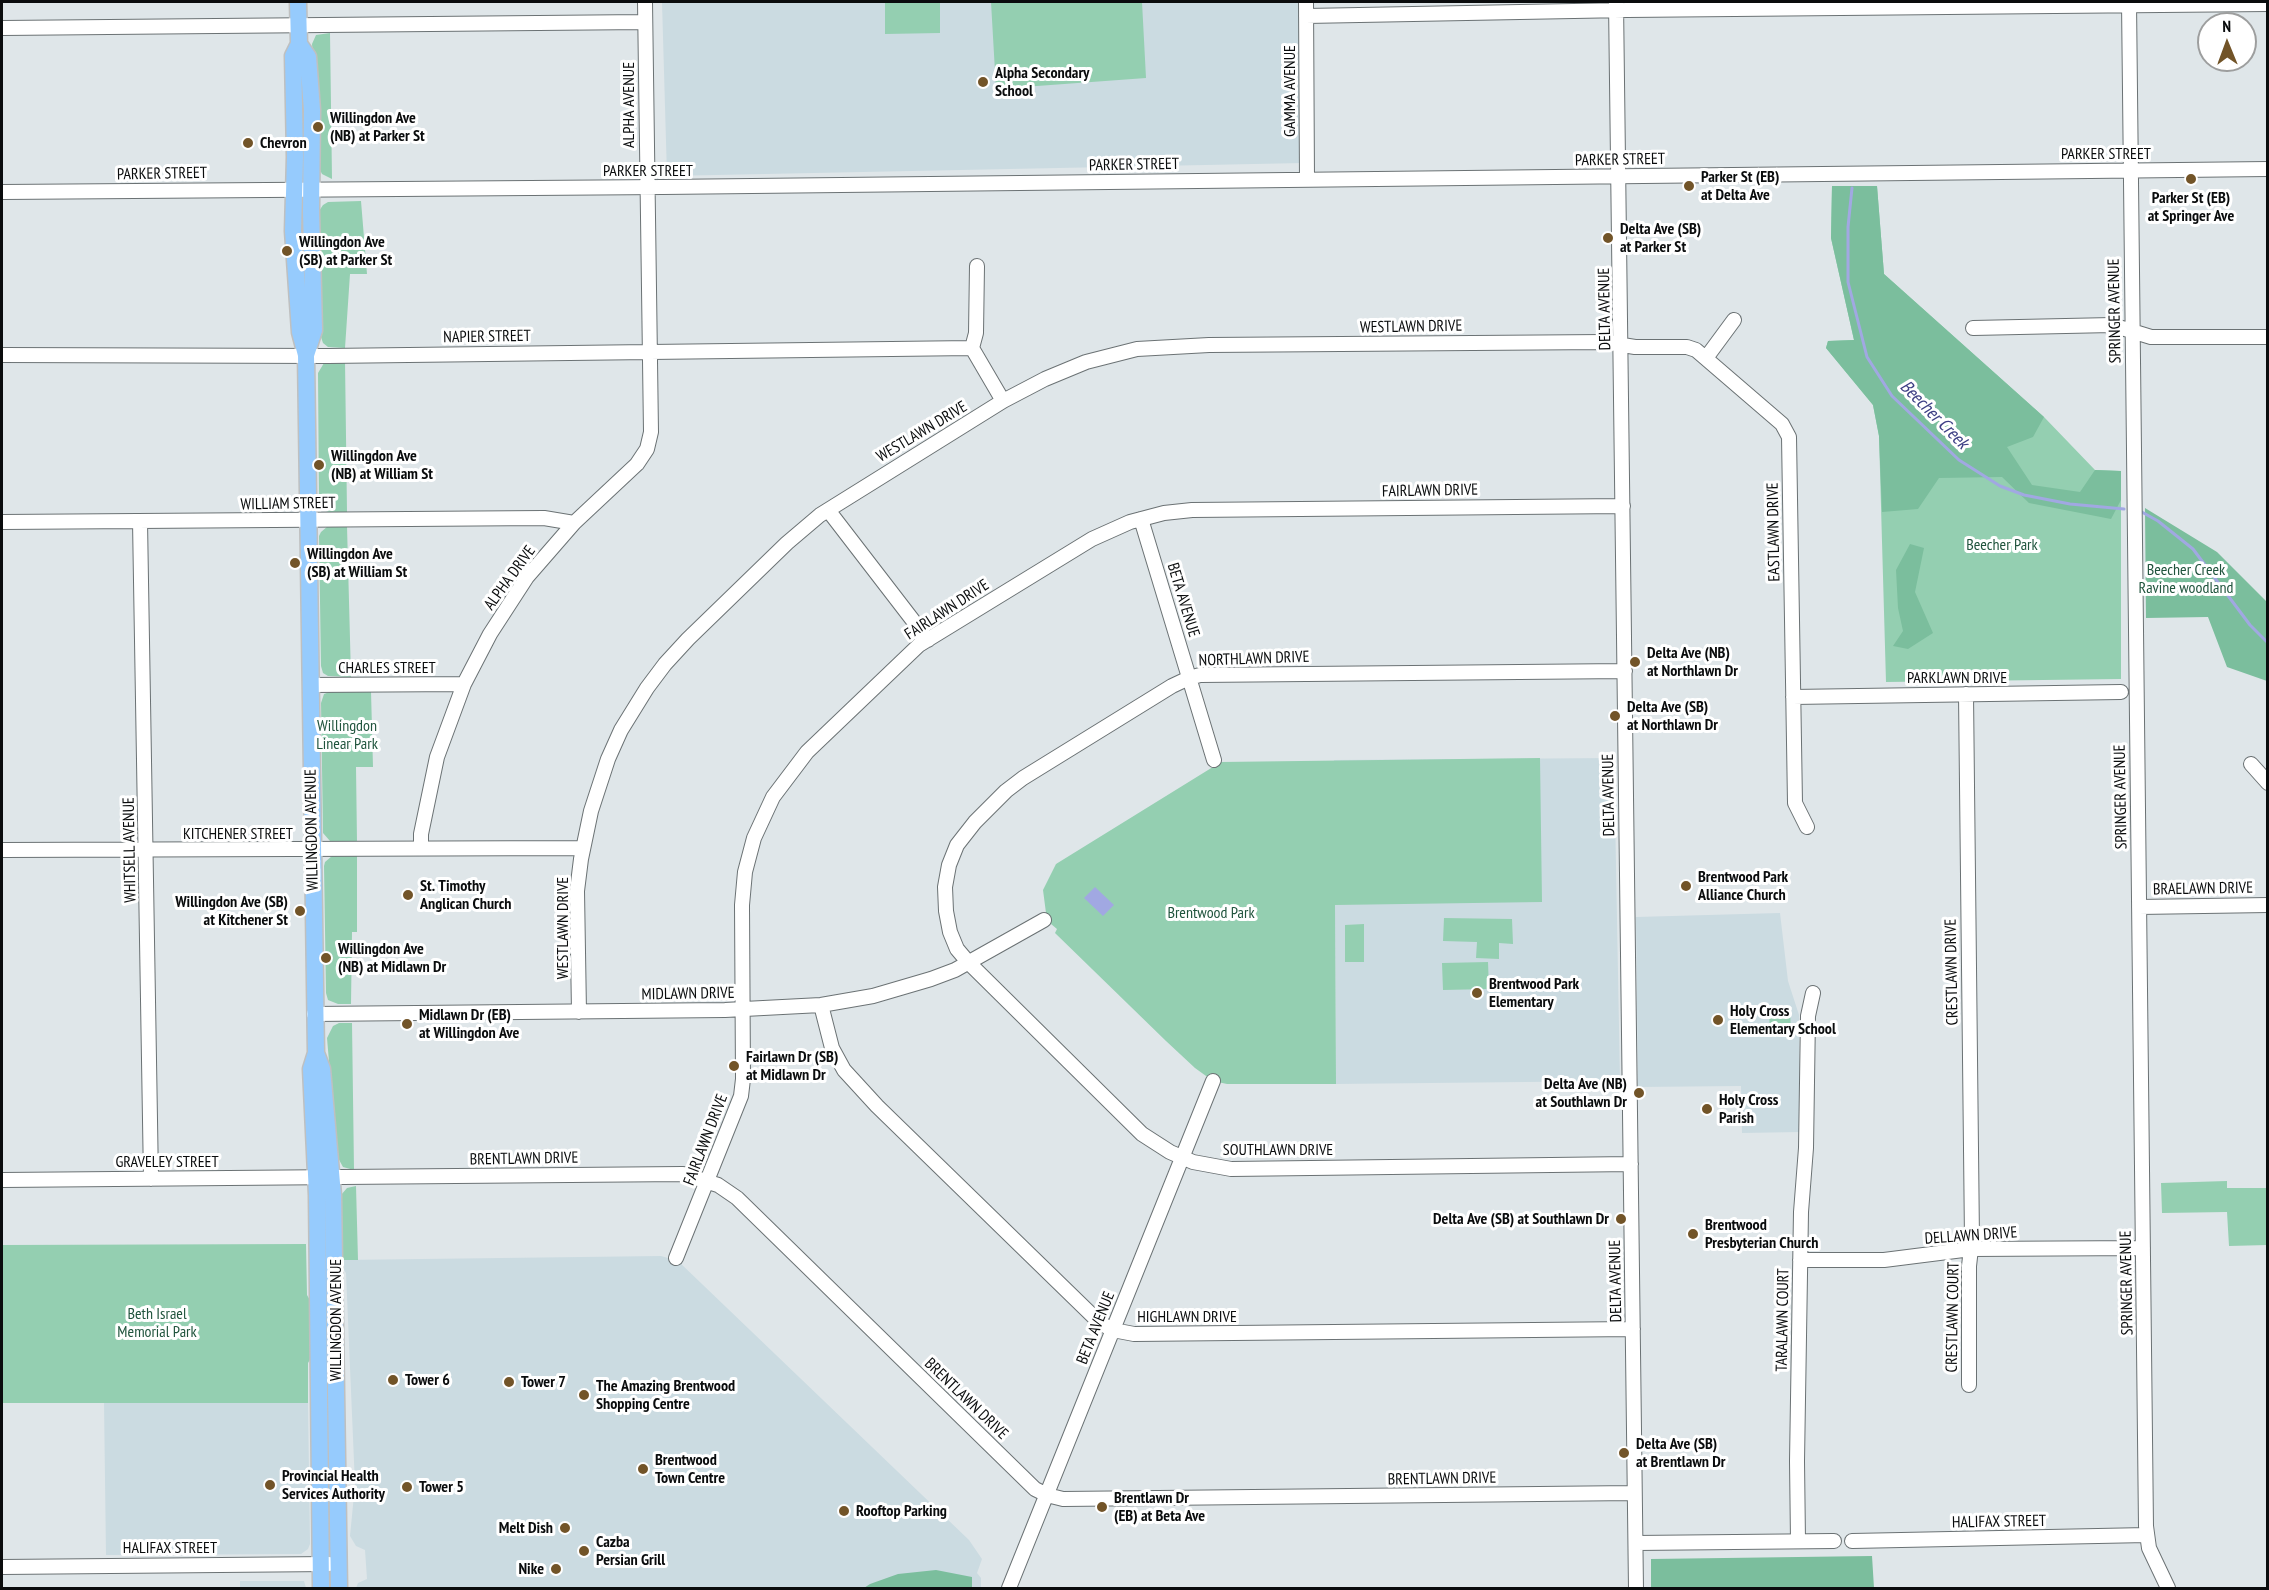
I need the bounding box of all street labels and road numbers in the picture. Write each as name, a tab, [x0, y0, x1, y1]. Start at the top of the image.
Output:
street label: GAMMA AVENUE	[1280, 45, 1300, 137]
street label: ALPHA AVENUE	[619, 62, 639, 148]
street label: PARKER STREET	[2061, 144, 2151, 164]
street label: PARKER STREET	[1575, 150, 1665, 170]
street label: PARKER STREET	[1089, 155, 1179, 175]
street label: PARKER STREET	[603, 161, 693, 181]
street label: PARKER STREET	[117, 164, 207, 184]
street label: SPRINGER AVENUE	[2104, 258, 2126, 364]
street label: DELTA AVENUE	[1595, 268, 1615, 350]
street label: WESTLAWN DRIVE	[1360, 317, 1462, 337]
street label: NAPIER STREET	[443, 327, 531, 347]
street label: WESTLAWN DRIVE	[873, 397, 971, 467]
street label: FAIRLAWN DRIVE	[1382, 481, 1478, 501]
street label: EASTLAWN DRIVE	[1764, 482, 1784, 582]
street label: WILLIAM STREET	[240, 494, 336, 514]
street label: ALPHA DRIVE	[480, 542, 540, 614]
street label: BETA AVENUE	[1163, 561, 1203, 639]
street label: FAIRLAWN DRIVE	[901, 576, 993, 644]
street label: NORTHLAWN DRIVE	[1198, 647, 1310, 671]
street label: CHARLES STREET	[338, 658, 436, 678]
street label: PARKLAWN DRIVE	[1907, 668, 2007, 688]
street label: SPRINGER AVENUE	[2110, 744, 2132, 850]
street label: DELTA AVENUE	[1599, 754, 1619, 836]
street label: WILLINGDON AVENUE	[301, 769, 323, 891]
street label: WHITSELL AVENUE	[119, 797, 141, 903]
street label: KITCHENER STREET	[183, 824, 293, 844]
street label: WESTLAWN DRIVE	[553, 877, 573, 979]
street label: BRAELAWN DRIVE	[2153, 879, 2253, 899]
street label: CRESTLAWN DRIVE	[1941, 919, 1963, 1025]
street label: MIDLAWN DRIVE	[641, 984, 735, 1004]
street label: FAIRLAWN DRIVE	[680, 1092, 732, 1188]
street label: SOUTHLAWN DRIVE	[1223, 1140, 1333, 1160]
street label: BRENTLAWN DRIVE	[470, 1148, 578, 1170]
street label: GRAVELEY STREET	[115, 1152, 219, 1172]
street label: DELLAWN DRIVE	[1924, 1223, 2018, 1249]
street label: SPRINGER AVENUE	[2116, 1230, 2138, 1336]
street label: DELTA AVENUE	[1606, 1240, 1626, 1322]
street label: WILLINGDON AVENUE	[326, 1259, 346, 1381]
street label: CRESTLAWN COURT	[1942, 1261, 1964, 1373]
street label: TARALAWN COURT	[1772, 1268, 1794, 1372]
street label: BETA AVENUE	[1073, 1289, 1119, 1367]
street label: HIGHLAWN DRIVE	[1137, 1307, 1237, 1327]
street label: BRENTLAWN DRIVE	[920, 1354, 1012, 1444]
street label: BRENTLAWN DRIVE	[1388, 1468, 1496, 1490]
street label: HALIFAX STREET	[1952, 1512, 2046, 1532]
street label: HALIFAX STREET	[123, 1538, 217, 1558]

